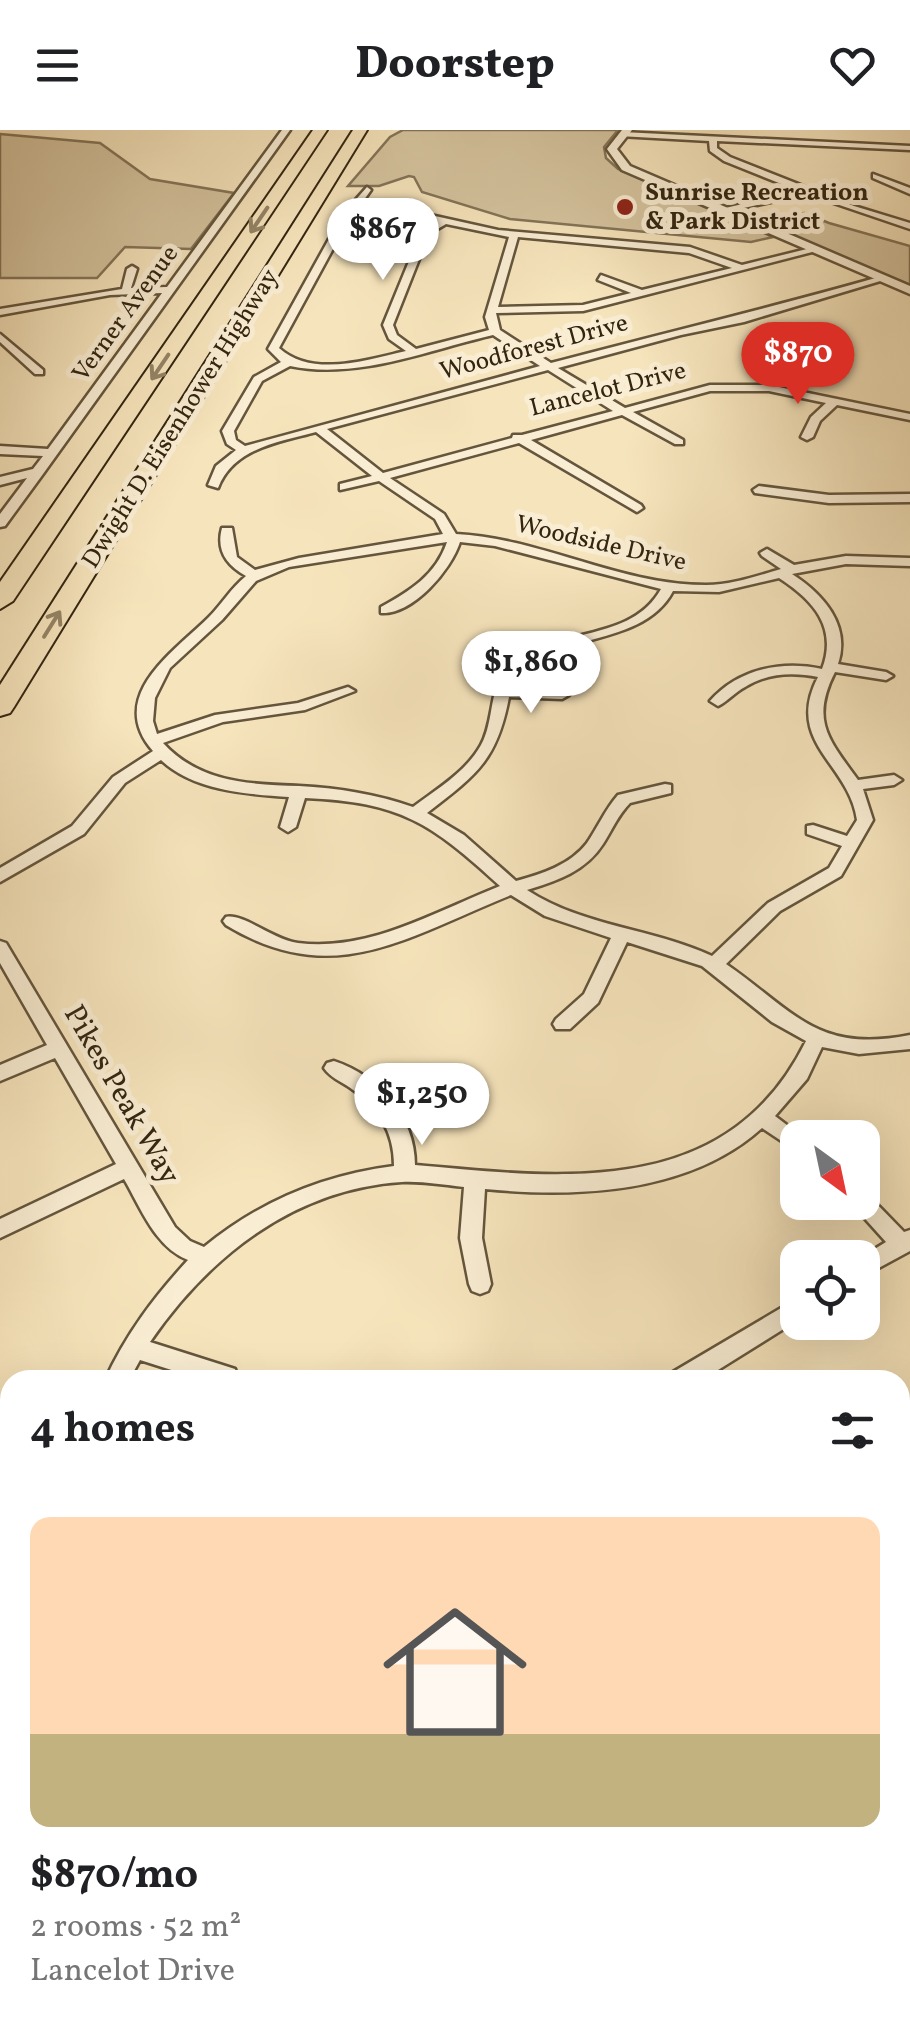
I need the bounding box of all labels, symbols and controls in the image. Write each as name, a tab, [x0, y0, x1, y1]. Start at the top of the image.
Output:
text: Doorstep	[355, 34, 555, 97]
icon: menu	[30, 38, 85, 93]
icon: heart	[825, 38, 880, 93]
place label: Sunrise Recreation & Park District	[645, 176, 869, 240]
marker: Sunrise Recreation & Park District	[614, 196, 636, 218]
pin: $867	[324, 198, 442, 283]
one-way arrow	[249, 206, 270, 234]
text: $867	[349, 208, 417, 252]
street label: Verner Avenue	[64, 239, 188, 389]
street label: Dwight D. Eisenhower Highway	[74, 262, 288, 576]
street label: Woodforest Drive	[436, 306, 632, 390]
pin: $870	[739, 322, 857, 407]
text: $870	[763, 332, 833, 376]
one-way arrow	[149, 352, 170, 380]
street label: Lancelot Drive	[526, 354, 690, 426]
street label: Woodside Drive	[512, 507, 690, 581]
one-way arrow	[41, 610, 62, 639]
pin: $1,860	[450, 631, 612, 716]
text: $1,860	[484, 641, 578, 685]
street label: Pikes Peak Way	[53, 997, 189, 1193]
pin: $1,250	[341, 1063, 503, 1148]
text: $1,250	[376, 1073, 468, 1117]
north arrow	[780, 1120, 880, 1220]
map controls	[780, 1120, 880, 1340]
button: locate	[780, 1240, 880, 1340]
text: 4 homes	[30, 1401, 195, 1460]
icon: filters	[825, 1403, 880, 1458]
icon: home	[365, 1582, 545, 1762]
text: $870/mo	[30, 1847, 198, 1906]
text: 2 rooms · 52 m²	[30, 1906, 241, 1950]
text: Lancelot Drive	[30, 1950, 235, 1994]

